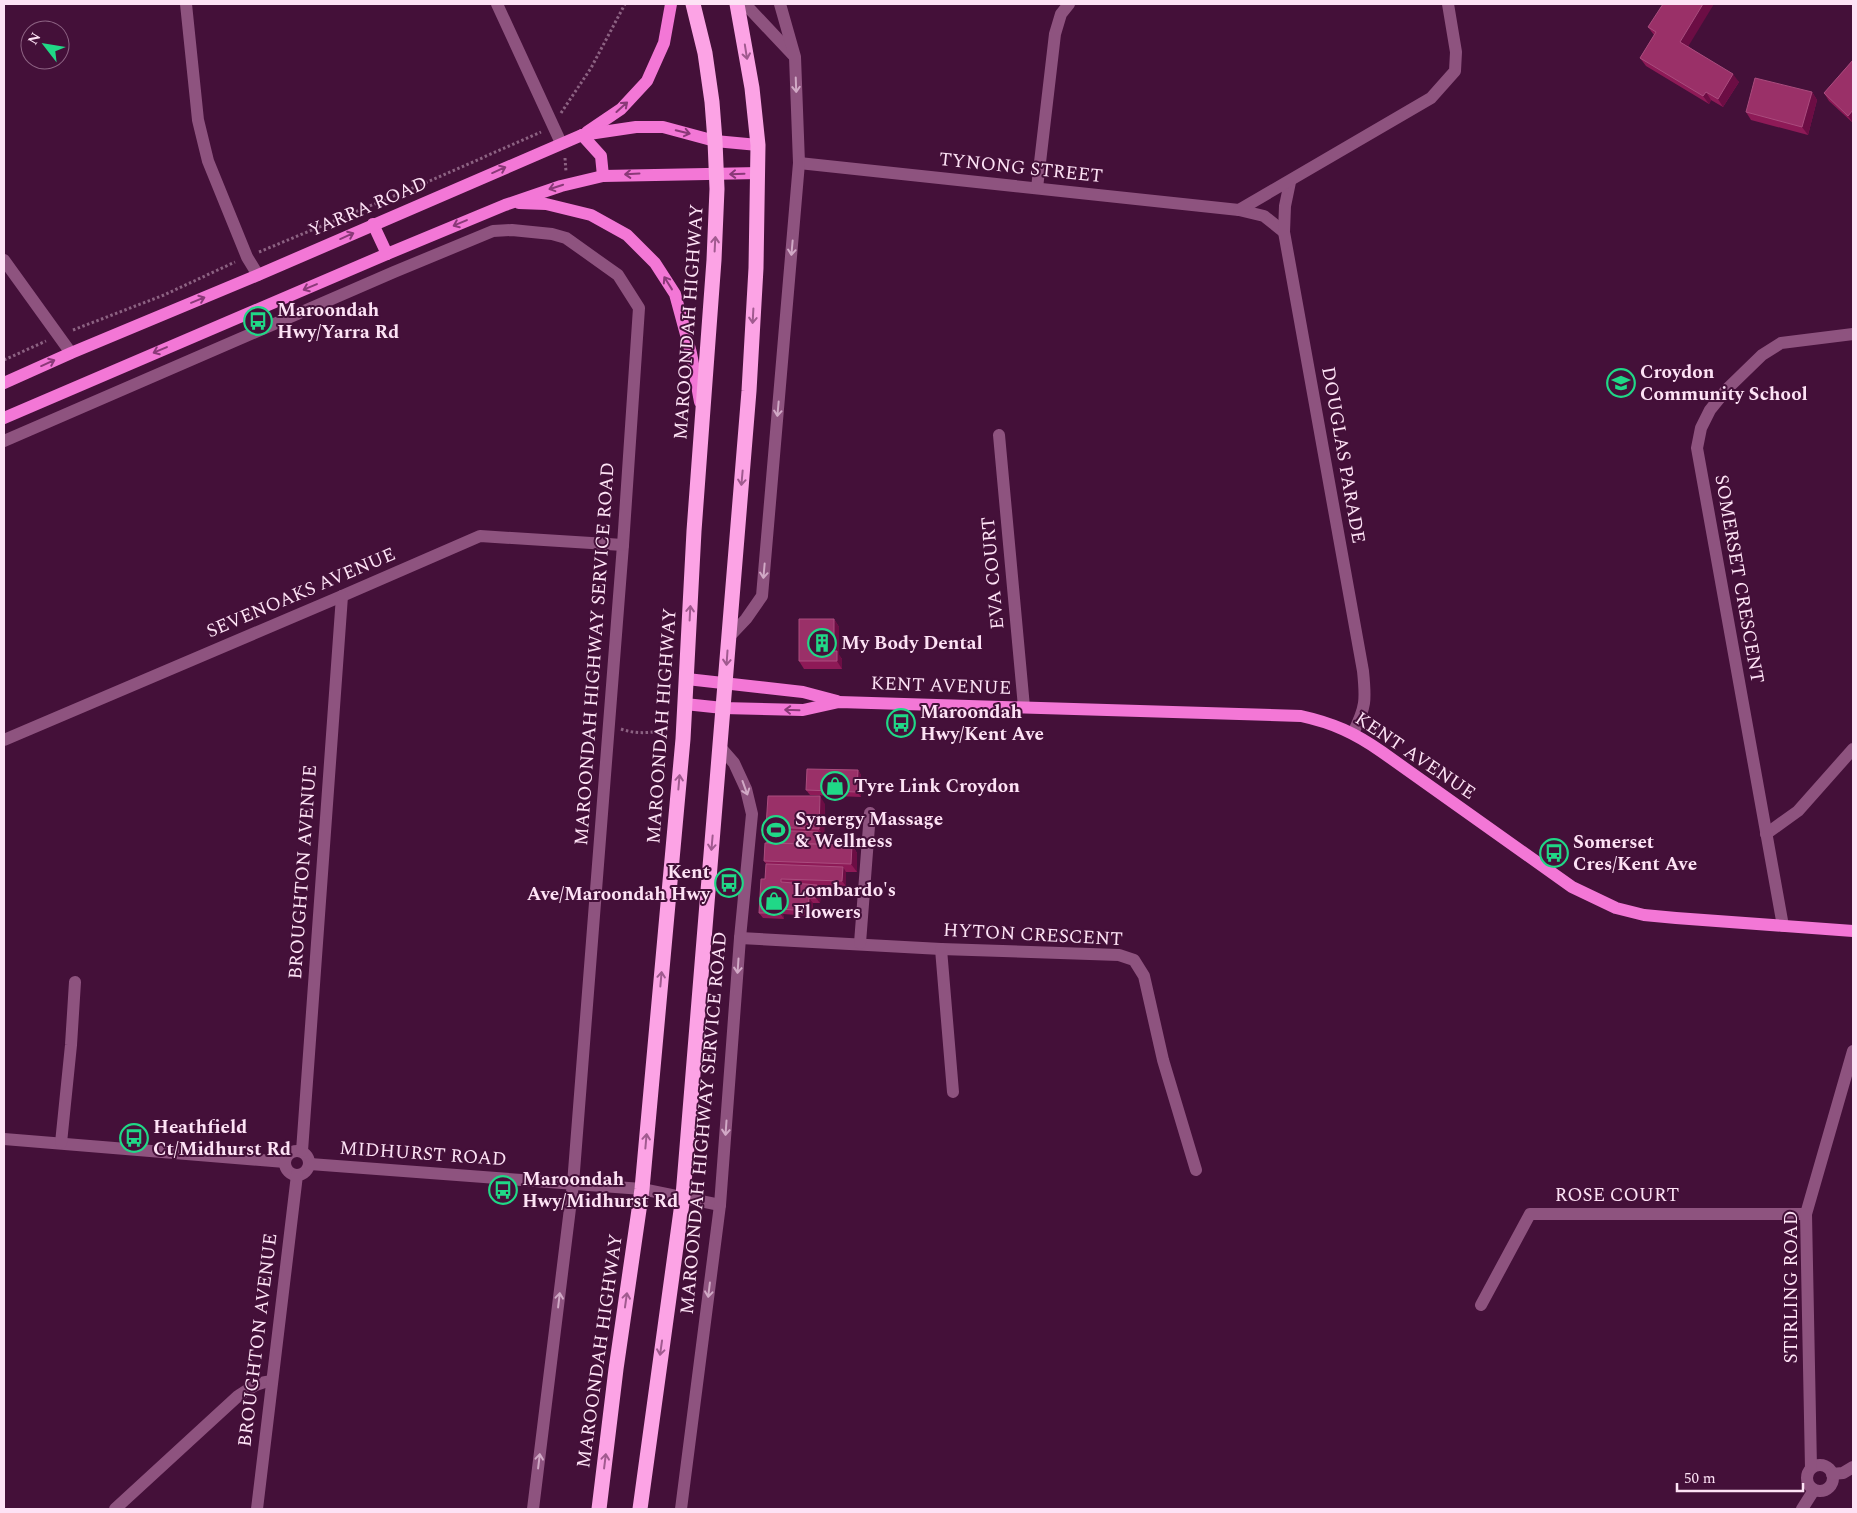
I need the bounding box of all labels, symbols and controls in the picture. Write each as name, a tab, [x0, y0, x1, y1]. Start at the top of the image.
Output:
north arrow	[20, 20, 70, 70]
text: N	[22, 28, 46, 49]
one-way arrow	[741, 43, 751, 59]
one-way arrow	[792, 77, 801, 93]
one-way arrow	[616, 101, 629, 113]
one-way arrow	[674, 128, 690, 137]
street label: TYNONG STREET	[938, 145, 1104, 191]
one-way arrow	[491, 165, 506, 175]
street label: YARRA ROAD	[304, 169, 432, 245]
one-way arrow	[730, 169, 746, 179]
one-way arrow	[624, 170, 640, 179]
one-way arrow	[548, 183, 564, 193]
street label: MAROONDAH HIGHWAY	[666, 203, 712, 441]
one-way arrow	[453, 219, 468, 229]
one-way arrow	[339, 230, 354, 240]
one-way arrow	[710, 236, 720, 252]
one-way arrow	[787, 239, 797, 255]
one-way arrow	[663, 277, 673, 291]
one-way arrow	[303, 282, 318, 292]
one-way arrow	[190, 295, 205, 304]
place label: Maroondah Hwy/Yarra Rd	[277, 296, 399, 347]
bus stop icon: Maroondah Hwy/Yarra Rd	[243, 306, 273, 336]
one-way arrow	[749, 308, 758, 324]
one-way arrow	[153, 346, 168, 356]
one-way arrow	[40, 357, 55, 367]
place label: Croydon Community School	[1640, 358, 1808, 409]
street label: DOUGLAS PARADE	[1313, 364, 1373, 546]
school or university icon: Croydon Community School	[1606, 368, 1636, 398]
one-way arrow	[773, 401, 783, 417]
street label: MAROONDAH HIGHWAY SERVICE ROAD	[567, 461, 623, 847]
one-way arrow	[737, 470, 747, 486]
street label: SOMERSET CRESCENT	[1706, 472, 1772, 686]
street label: EVA COURT	[974, 515, 1012, 631]
street label: SEVENOAKS AVENUE	[202, 540, 400, 646]
one-way arrow	[759, 563, 769, 579]
one-way arrow	[686, 605, 695, 621]
street label: MAROONDAH HIGHWAY	[639, 607, 685, 845]
building icon: My Body Dental	[807, 628, 837, 658]
place label: My Body Dental	[841, 629, 983, 658]
one-way arrow	[722, 649, 732, 665]
street label: KENT AVENUE	[870, 669, 1012, 703]
place label: Maroondah Hwy/Kent Ave	[920, 698, 1044, 749]
one-way arrow	[784, 705, 800, 715]
street label: KENT AVENUE	[1349, 705, 1481, 807]
bus stop icon: Maroondah Hwy/Kent Ave	[886, 708, 916, 738]
street label: BROUGHTON AVENUE	[281, 764, 325, 980]
shop icon: Tyre Link Croydon	[820, 771, 850, 801]
place label: Tyre Link Croydon	[854, 772, 1020, 801]
one-way arrow	[674, 774, 683, 790]
one-way arrow	[741, 780, 750, 795]
place label: Synergy Massage & Wellness	[795, 805, 943, 856]
sports icon: Synergy Massage & Wellness	[761, 815, 791, 845]
place label: Somerset Cres/Kent Ave	[1573, 828, 1697, 879]
one-way arrow	[708, 835, 717, 851]
bus stop icon: Somerset Cres/Kent Ave	[1539, 838, 1569, 868]
place label: Kent Ave/Maroondah Hwy	[527, 858, 711, 909]
bus stop icon: Kent Ave/Maroondah Hwy	[714, 868, 744, 898]
place label: Lombardo's Flowers	[793, 876, 896, 927]
shop icon: Lombardo's Flowers	[759, 886, 789, 916]
street label: HYTON CRESCENT	[942, 916, 1124, 954]
street label: MAROONDAH HIGHWAY SERVICE ROAD	[673, 930, 735, 1316]
one-way arrow	[733, 958, 743, 974]
one-way arrow	[656, 971, 666, 987]
place label: Heathfield Ct/Midhurst Rd	[153, 1113, 291, 1164]
one-way arrow	[721, 1120, 730, 1136]
bus stop icon: Heathfield Ct/Midhurst Rd	[119, 1123, 149, 1153]
one-way arrow	[641, 1133, 651, 1149]
street label: MIDHURST ROAD	[338, 1134, 508, 1174]
place label: Maroondah Hwy/Midhurst Rd	[522, 1165, 678, 1216]
bus stop icon: Maroondah Hwy/Midhurst Rd	[488, 1175, 518, 1205]
street label: ROSE COURT	[1555, 1181, 1679, 1210]
street label: STIRLING ROAD	[1777, 1211, 1806, 1363]
street label: BROUGHTON AVENUE	[230, 1231, 286, 1449]
street label: MAROONDAH HIGHWAY	[569, 1232, 631, 1470]
one-way arrow	[704, 1282, 714, 1298]
one-way arrow	[554, 1292, 564, 1308]
one-way arrow	[621, 1292, 631, 1308]
one-way arrow	[656, 1340, 666, 1356]
one-way arrow	[534, 1453, 544, 1469]
one-way arrow	[600, 1453, 610, 1469]
scale bar	[1677, 1460, 1803, 1492]
text: 50 m	[1684, 1467, 1716, 1490]

